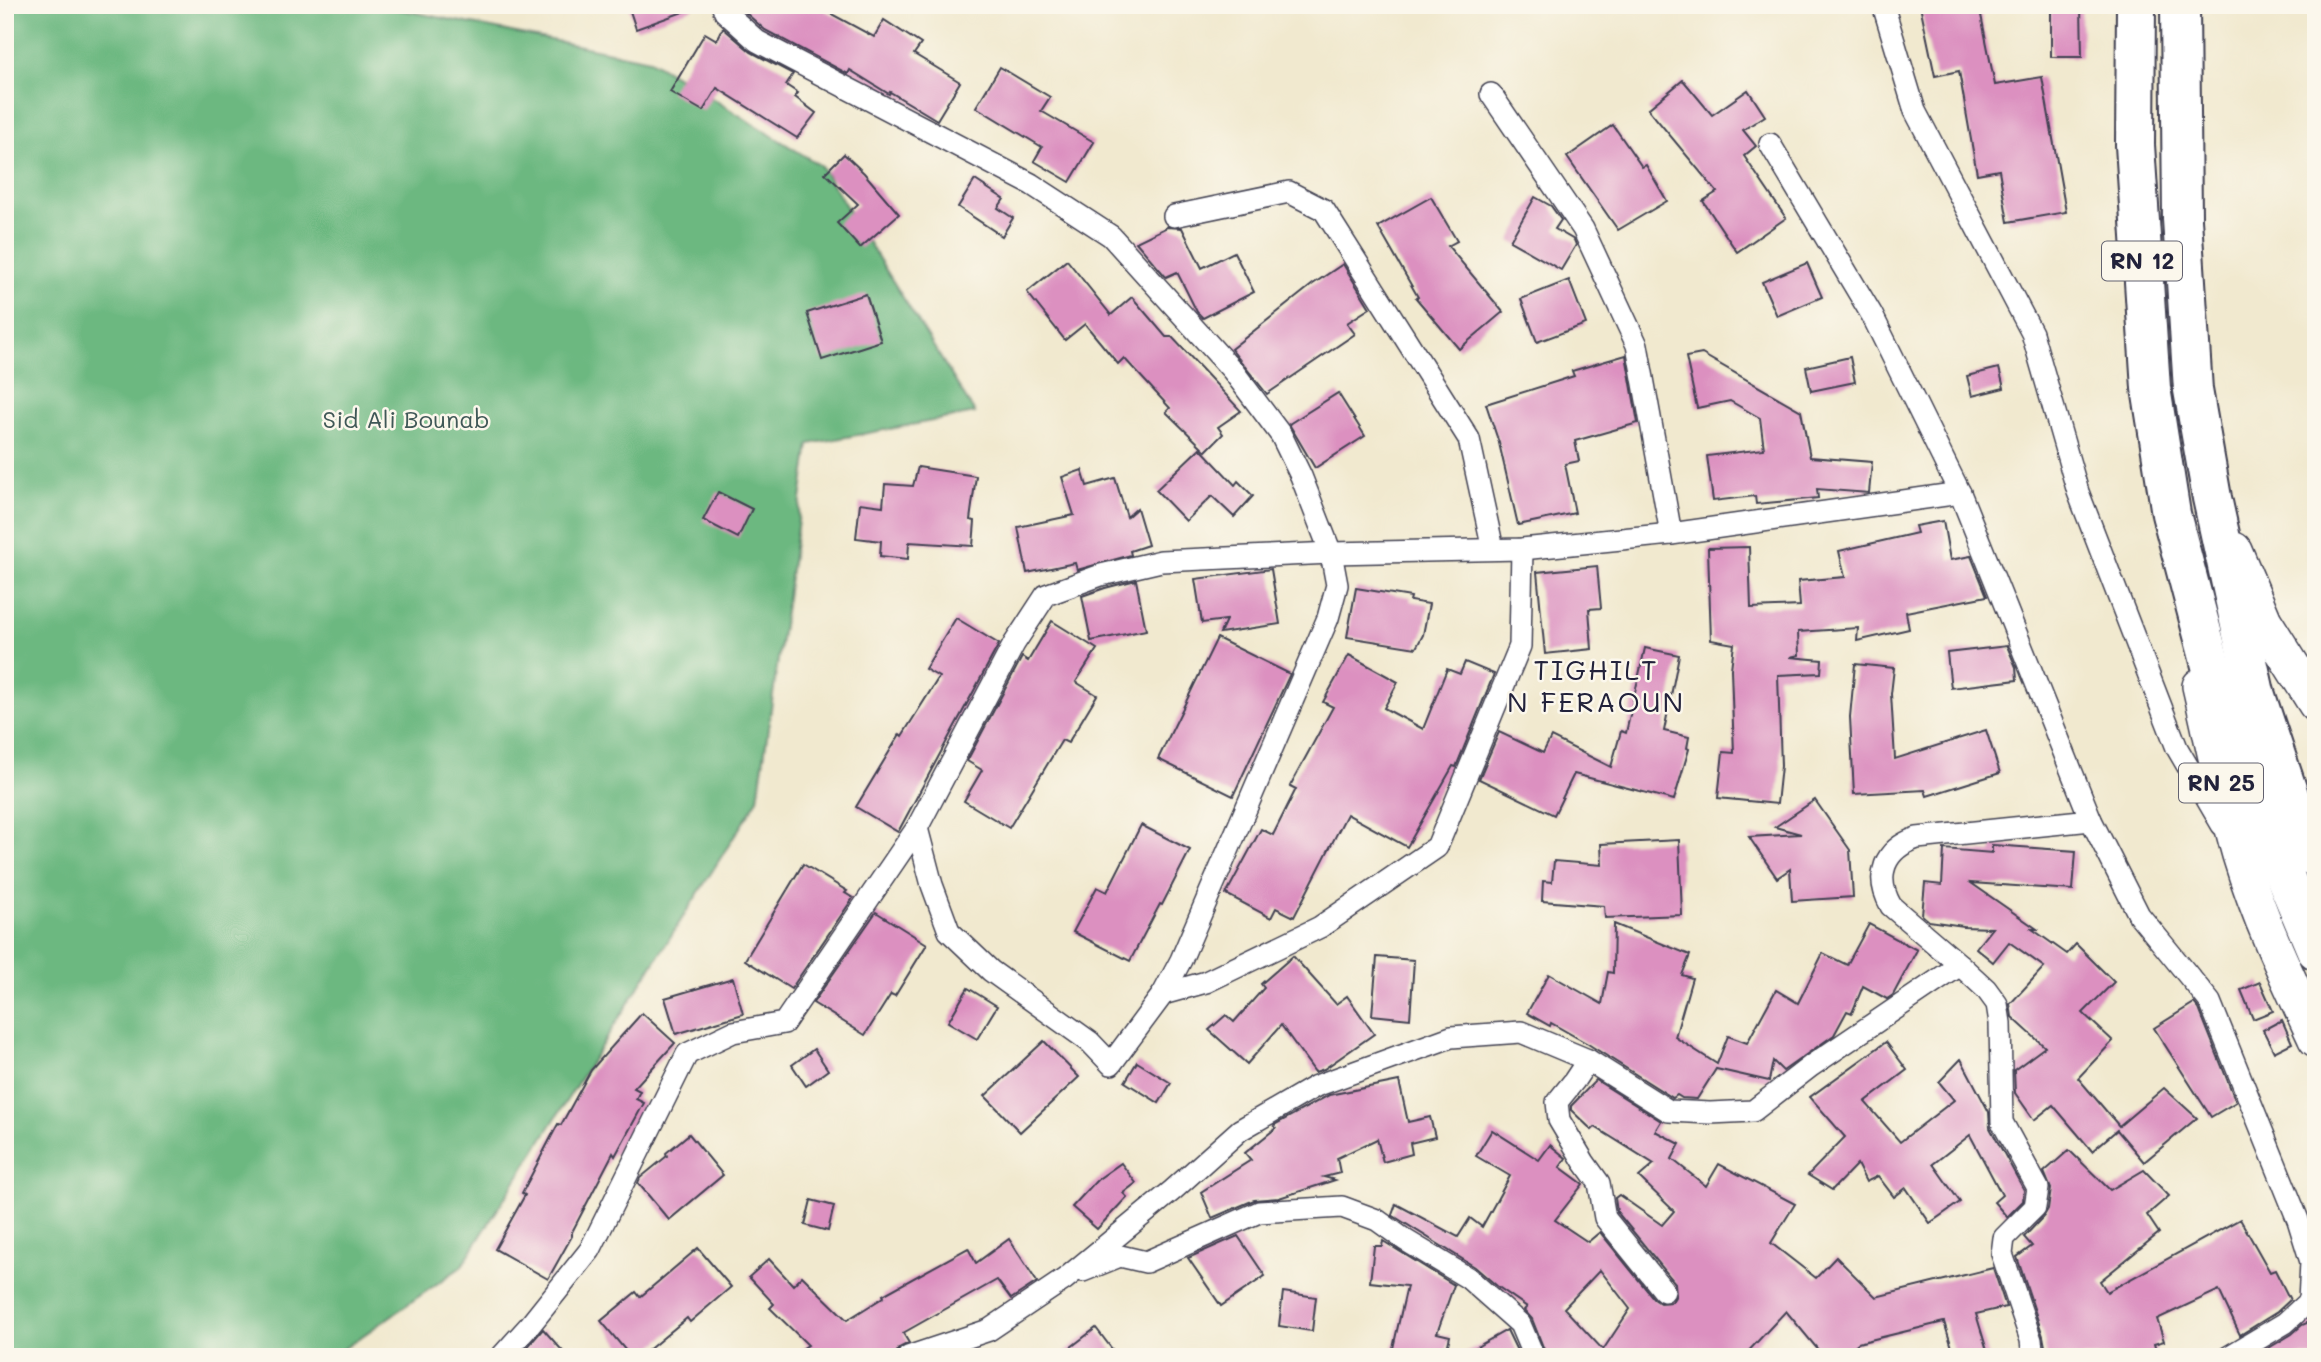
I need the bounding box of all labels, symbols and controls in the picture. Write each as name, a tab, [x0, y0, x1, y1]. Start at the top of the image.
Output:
road number: RN 12	[2102, 242, 2182, 280]
park label: Sid Ali Bounab	[322, 403, 490, 434]
district label: TIGHILT N FERAOUN	[1507, 651, 1685, 719]
road number: RN 25	[2179, 764, 2263, 803]

